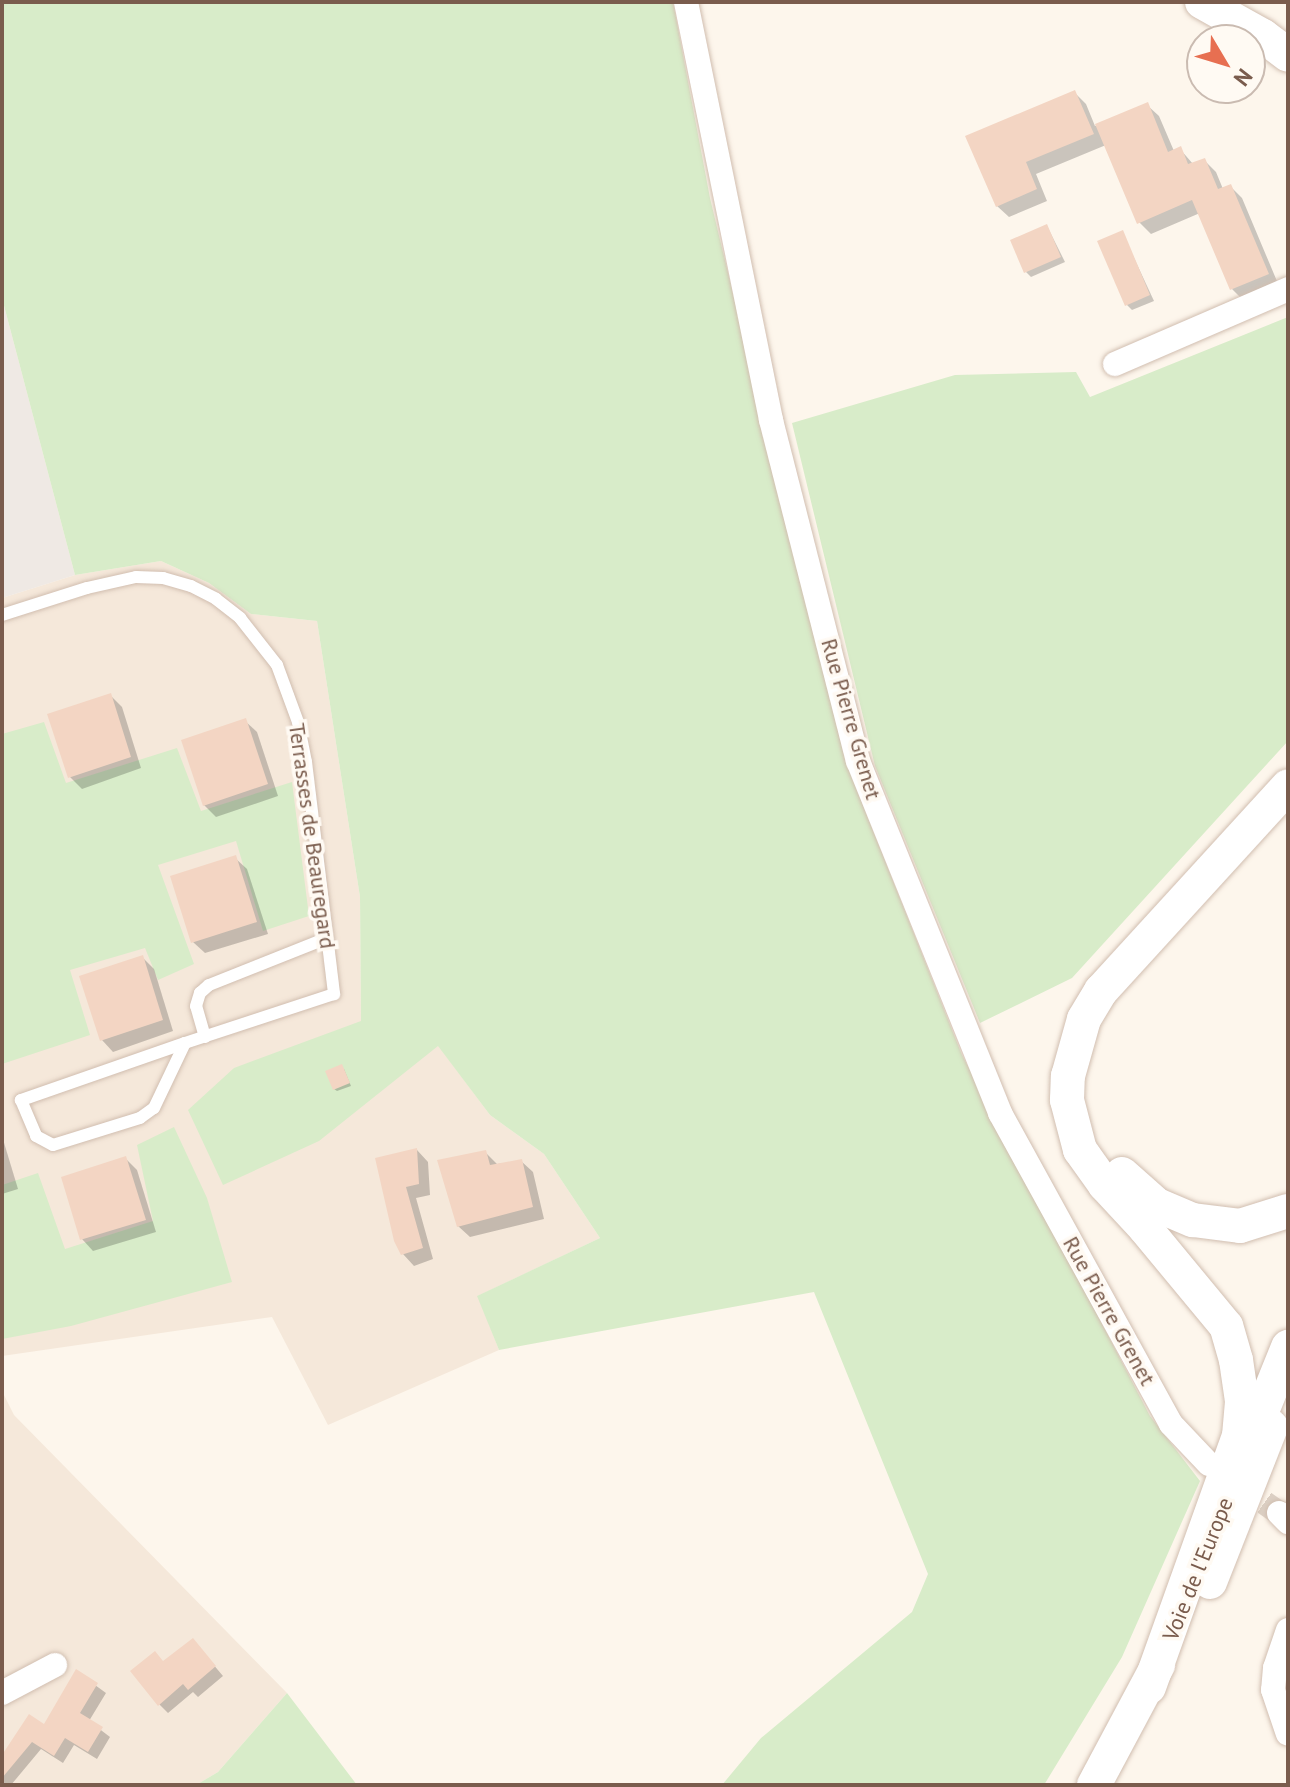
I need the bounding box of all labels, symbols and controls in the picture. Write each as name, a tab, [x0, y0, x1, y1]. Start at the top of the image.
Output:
north arrow	[1186, 24, 1266, 104]
text: N	[1228, 63, 1259, 92]
street label: Rue Pierre Grenet	[815, 636, 887, 802]
street label: Terrasses de Beauregard	[283, 722, 341, 950]
street label: Rue Pierre Grenet	[1057, 1232, 1161, 1390]
street label: Voie de l'Europe	[1157, 1494, 1239, 1644]

